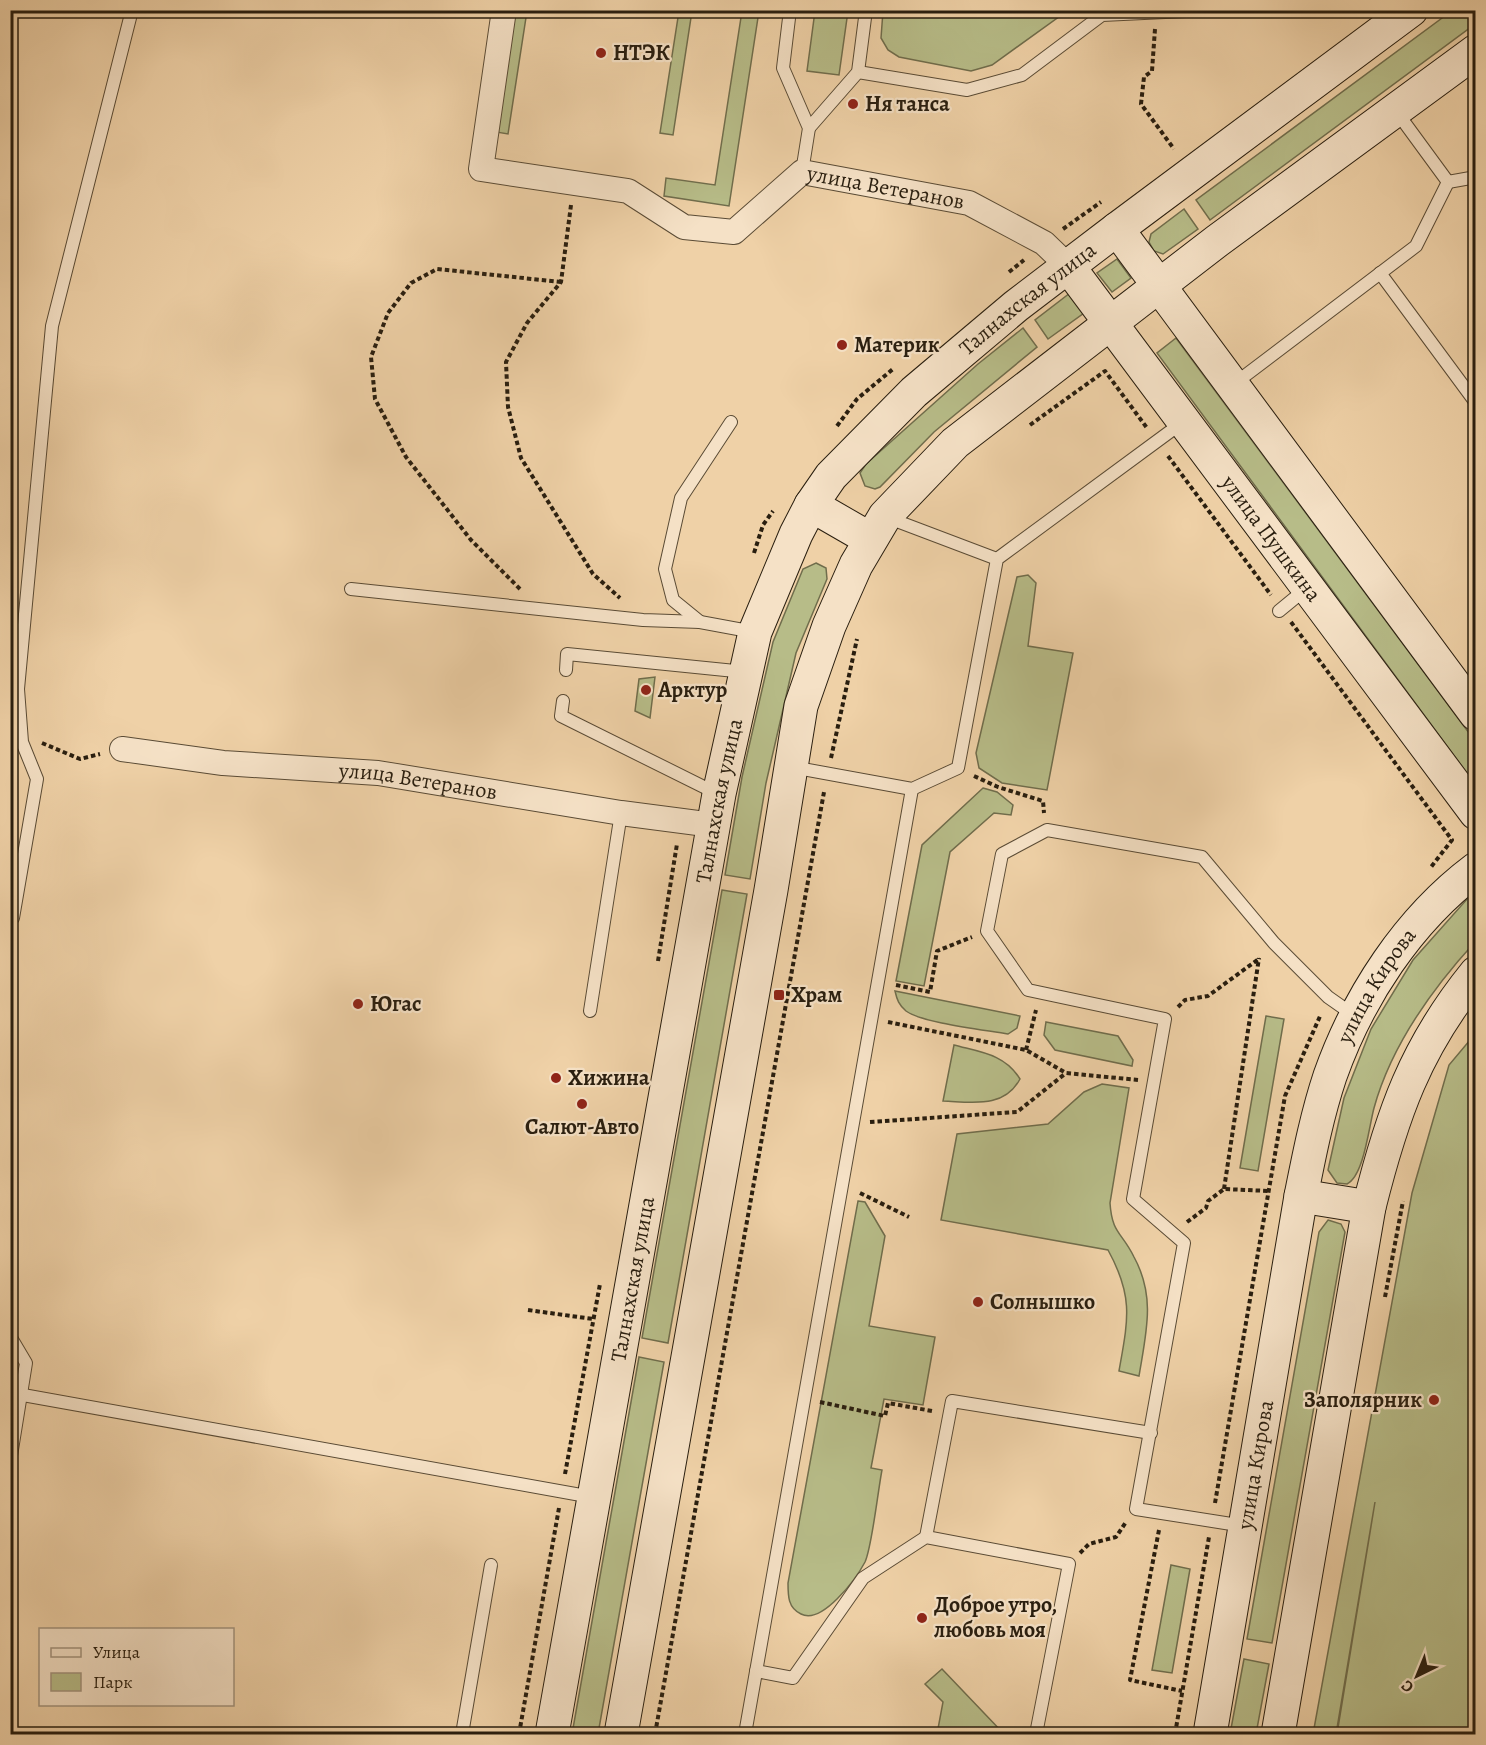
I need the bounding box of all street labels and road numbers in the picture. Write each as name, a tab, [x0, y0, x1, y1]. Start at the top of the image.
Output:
street label: улица Ветеранов	[804, 158, 967, 217]
street label: Талнахская улица	[953, 235, 1103, 363]
street label: улица Пушкина	[1214, 468, 1329, 609]
street label: Талнахская улица	[688, 715, 751, 886]
street label: улица Ветеранов	[337, 755, 499, 807]
street label: улица Кирова	[1329, 921, 1424, 1049]
street label: Талнахская улица	[603, 1193, 662, 1364]
street label: улица Кирова	[1230, 1397, 1281, 1533]

